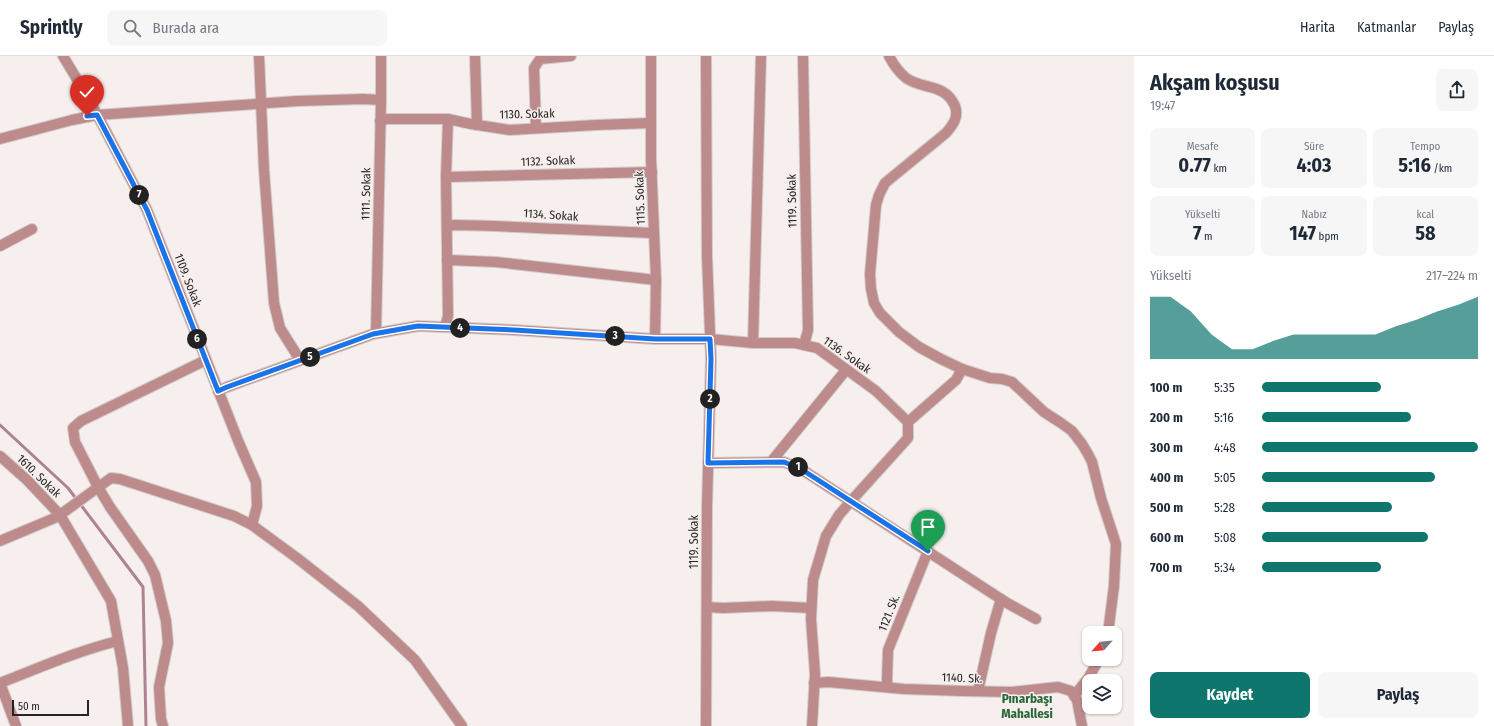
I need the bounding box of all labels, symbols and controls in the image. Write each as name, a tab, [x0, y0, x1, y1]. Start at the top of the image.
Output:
search box	[107, 10, 387, 46]
text: Sprintly	[20, 16, 83, 39]
icon: search	[121, 17, 143, 39]
text: Burada ara	[153, 19, 219, 37]
text: Harita	[1300, 19, 1335, 36]
text: Katmanlar	[1357, 19, 1416, 36]
text: Paylaş	[1438, 19, 1474, 36]
text: Akşam koşusu	[1150, 69, 1280, 96]
button: share	[1436, 69, 1478, 111]
pin	[70, 75, 104, 116]
icon: check	[76, 81, 98, 103]
text: 19:47	[1150, 98, 1175, 113]
street label: 1130. Sokak	[499, 107, 555, 121]
text: Mesafe	[1187, 140, 1219, 153]
text: Süre	[1304, 140, 1324, 153]
text: Tempo	[1410, 140, 1440, 153]
street label: 1132. Sokak	[521, 153, 576, 169]
text: 0.77	[1178, 153, 1211, 177]
text: 4:03	[1296, 153, 1332, 177]
text: 5:16	[1398, 153, 1431, 177]
text: km	[1211, 162, 1227, 175]
text: /km	[1431, 162, 1452, 175]
street label: 1111. Sokak	[359, 167, 373, 220]
street label: 1115. Sokak	[632, 171, 648, 225]
street label: 1119. Sokak	[785, 173, 799, 228]
pin: 7	[129, 185, 149, 205]
text: 7	[137, 188, 141, 201]
street label: 1134. Sokak	[523, 206, 579, 224]
text: Yükselti	[1185, 208, 1220, 221]
text: Nabız	[1301, 208, 1327, 221]
text: kcal	[1416, 208, 1434, 221]
text: 7	[1193, 221, 1201, 245]
text: 147	[1289, 221, 1316, 245]
text: 58	[1415, 221, 1436, 245]
text: m	[1201, 230, 1212, 243]
text: bpm	[1316, 230, 1339, 243]
street label: 1109. Sokak	[171, 251, 205, 309]
text: Yükselti	[1150, 268, 1192, 283]
text: 217–224 m	[1426, 268, 1478, 283]
pin: 4	[450, 318, 470, 338]
text: 4	[457, 321, 463, 334]
pin: 3	[605, 326, 625, 346]
pin: 6	[187, 329, 207, 349]
text: 3	[612, 329, 618, 342]
text: 6	[194, 332, 200, 345]
street label: 1136. Sokak	[820, 333, 874, 377]
pin: 5	[300, 347, 320, 367]
text: 5	[307, 350, 313, 363]
text: 100 m	[1150, 380, 1182, 395]
text: 5:35	[1214, 380, 1235, 395]
pin: 2	[700, 389, 720, 409]
text: 2	[707, 392, 713, 405]
text: 200 m	[1150, 410, 1183, 425]
text: 5:16	[1214, 410, 1234, 425]
text: 300 m	[1150, 440, 1183, 455]
text: 4:48	[1214, 440, 1236, 455]
street label: 1610. Sokak	[14, 452, 64, 501]
pin: 1	[788, 457, 808, 477]
text: 1	[796, 460, 800, 473]
text: 400 m	[1150, 470, 1184, 485]
text: 5:05	[1214, 470, 1235, 485]
text: 500 m	[1150, 500, 1183, 515]
text: 5:28	[1214, 500, 1235, 515]
pin	[911, 510, 945, 551]
street label: 1119. Sokak	[687, 515, 701, 569]
icon: arrive	[917, 516, 939, 538]
text: 600 m	[1150, 530, 1184, 545]
text: 5:08	[1214, 530, 1236, 545]
text: 700 m	[1150, 560, 1182, 575]
text: 5:34	[1214, 560, 1235, 575]
street label: 1121. Sk.	[875, 592, 903, 633]
north arrow	[1082, 626, 1122, 666]
map controls	[1082, 626, 1122, 714]
street label: 1140. Sk.	[941, 670, 983, 686]
button: Kaydet	[1150, 672, 1310, 718]
button: Paylaş	[1318, 672, 1478, 718]
button: layers	[1082, 674, 1122, 714]
district label: Pınarbaşı Mahallesi	[1001, 691, 1053, 721]
scale bar	[12, 698, 89, 717]
text: 50 m	[18, 700, 40, 713]

